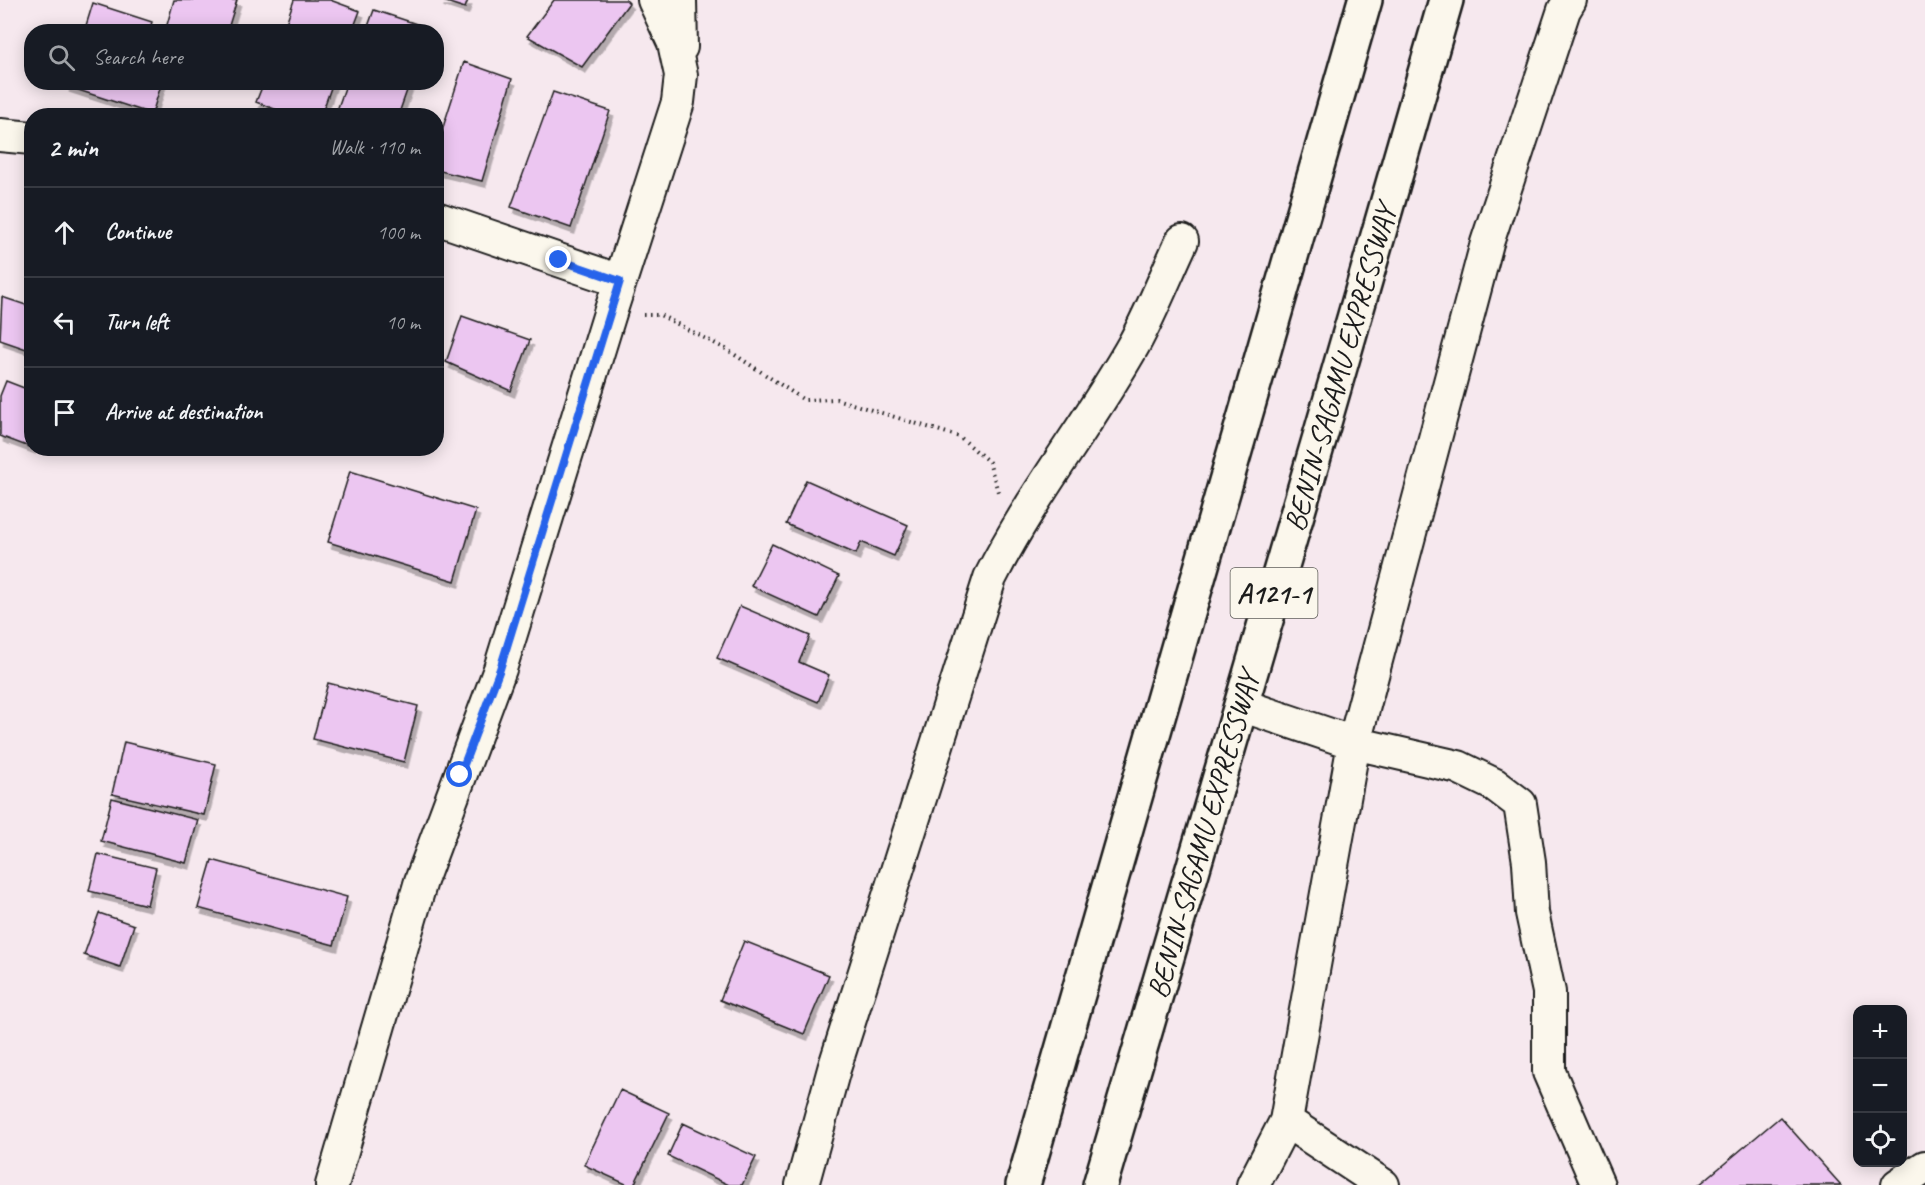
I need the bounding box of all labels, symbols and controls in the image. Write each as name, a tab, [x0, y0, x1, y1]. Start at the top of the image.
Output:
search box	[24, 24, 444, 90]
icon: search	[45, 41, 78, 74]
text: Search here	[93, 43, 183, 71]
text: 2 min	[48, 131, 98, 164]
text: Walk · 110 m	[330, 135, 420, 160]
street label: BENIN-SAGAMU EXPRESSWAY	[1275, 195, 1406, 535]
icon: ahead	[48, 216, 81, 249]
text: Continue	[105, 218, 171, 246]
text: 100 m	[377, 220, 420, 245]
route end	[545, 246, 571, 272]
icon: left	[48, 306, 81, 339]
text: Turn left	[105, 308, 169, 336]
text: 10 m	[386, 310, 420, 335]
icon: arrive	[48, 396, 81, 429]
text: Arrive at destination	[105, 398, 262, 426]
road number: A121-1	[1230, 568, 1318, 618]
street label: BENIN-SAGAMU EXPRESSWAY	[1138, 662, 1269, 1002]
route start	[446, 761, 472, 787]
map controls	[1853, 1005, 1907, 1167]
button: +	[1853, 1005, 1907, 1059]
button: −	[1853, 1059, 1907, 1113]
button: locate	[1853, 1113, 1907, 1167]

